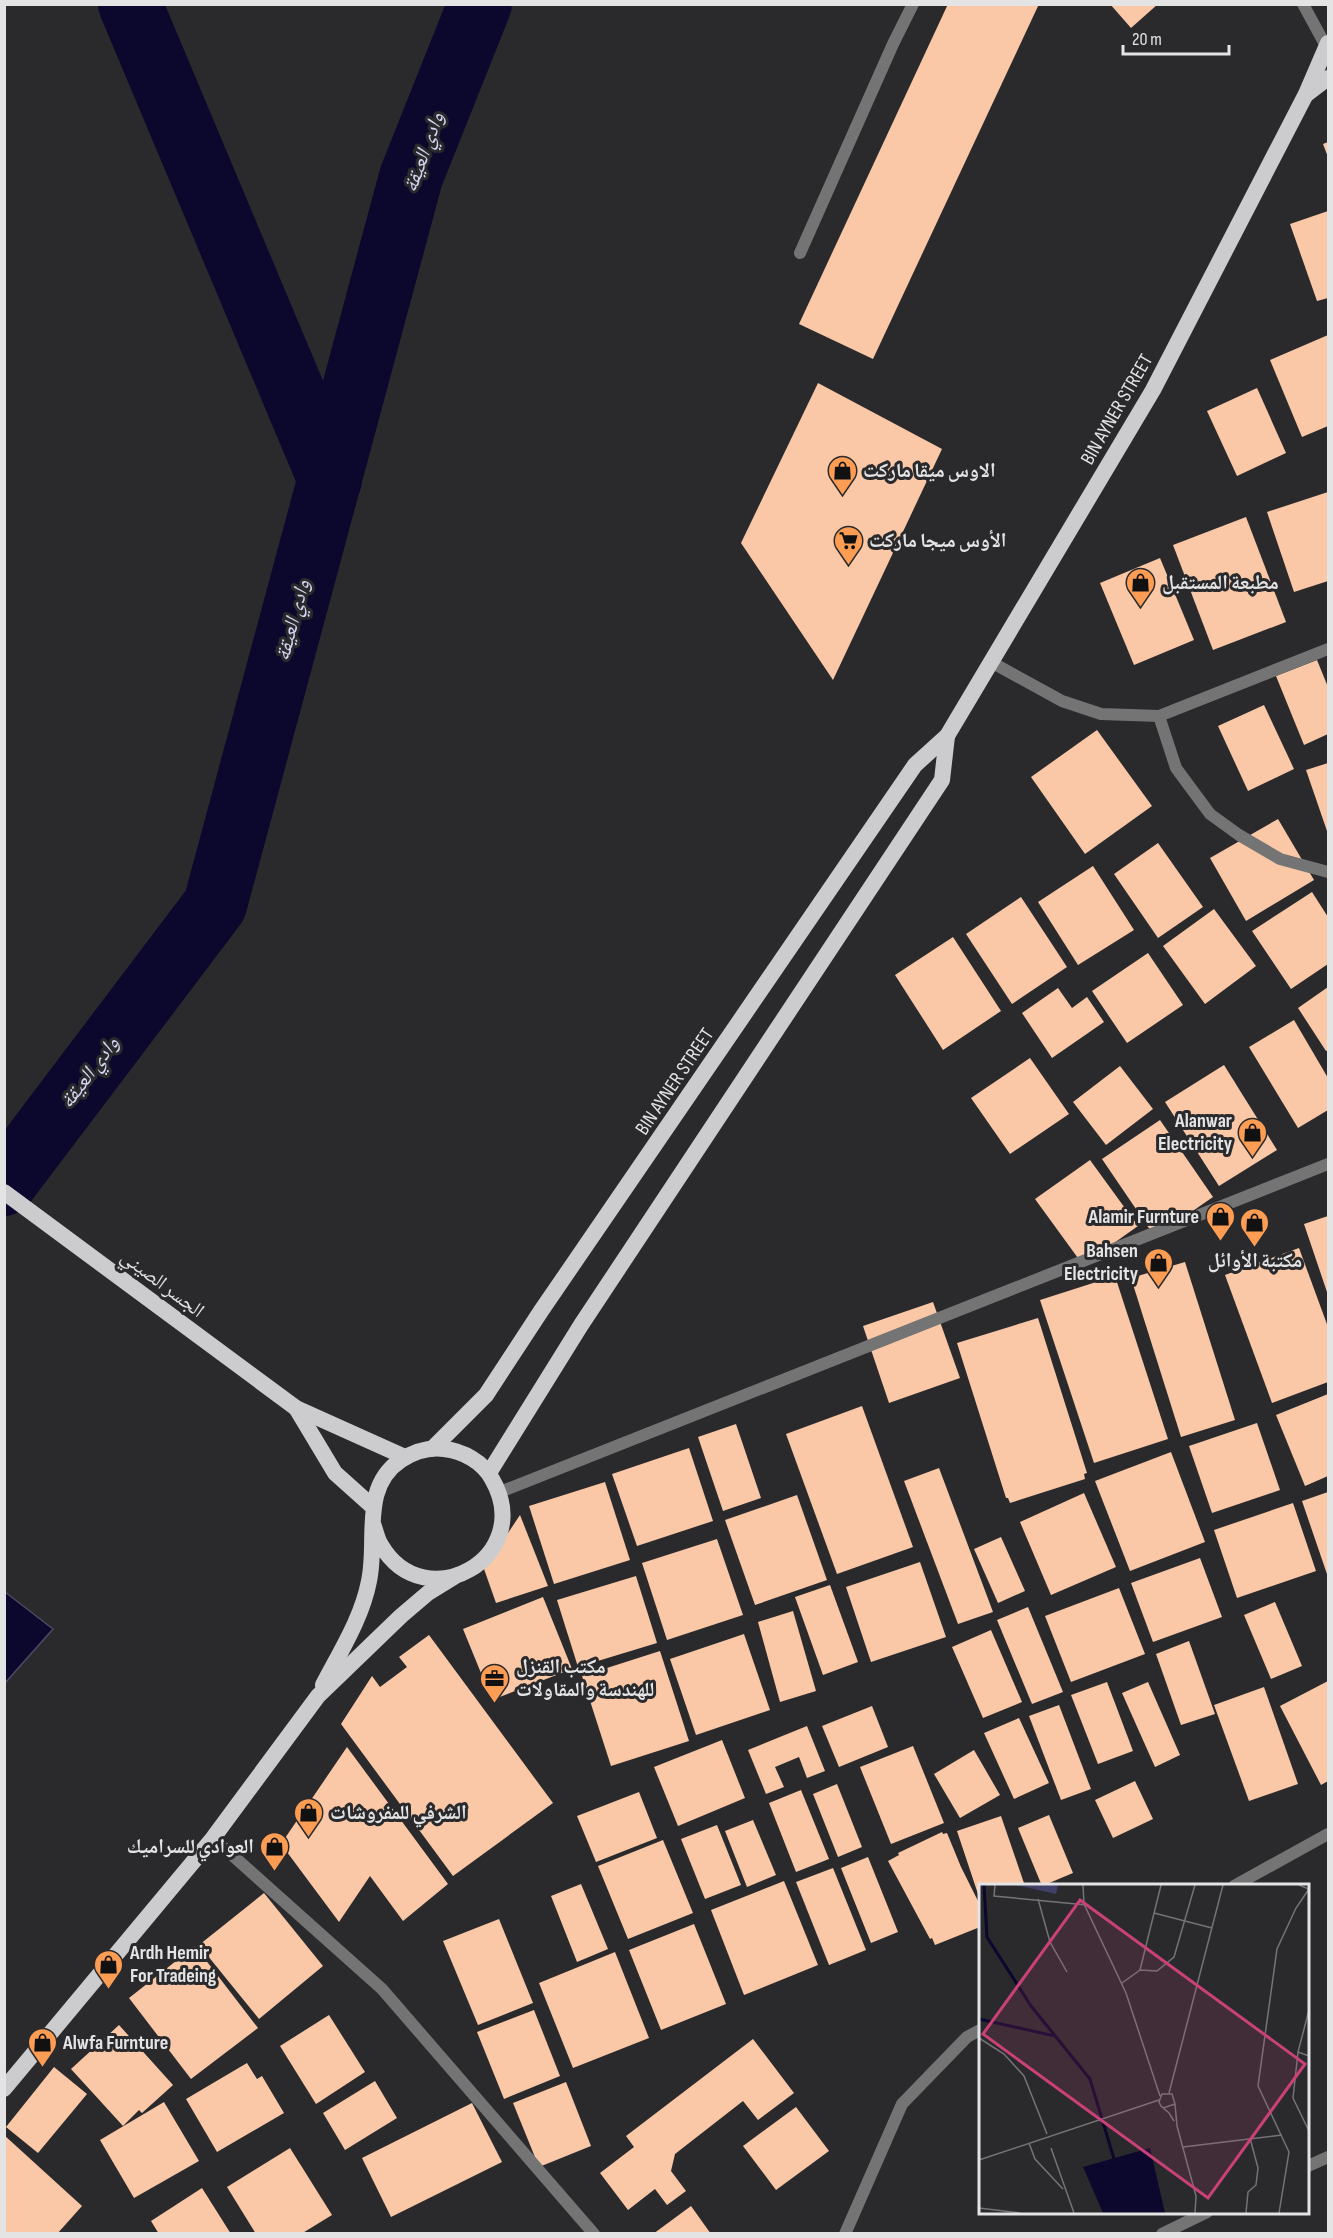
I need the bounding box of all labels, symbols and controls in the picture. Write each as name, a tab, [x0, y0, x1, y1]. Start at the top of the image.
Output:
scale bar	[1123, 18, 1230, 56]
text: 20 m	[1132, 29, 1162, 50]
water label: وادي العيقة	[398, 109, 453, 197]
street label: BIN AYNER STREET	[1076, 350, 1158, 469]
shop icon: الاوس ميقا ماركت	[826, 454, 858, 496]
place label: الاوس ميقا ماركت	[863, 459, 996, 483]
supermarket icon: الأوس ميجا ماركت	[832, 524, 864, 566]
place label: الأوس ميجا ماركت	[869, 529, 1007, 553]
shop icon: مطبعة المستقبل	[1125, 566, 1157, 608]
place label: مطبعة المستقبل	[1162, 571, 1279, 595]
water label: وادي العيقة	[270, 577, 319, 664]
street label: BIN AYNER STREET	[630, 1024, 719, 1140]
water label: وادي العيقة	[54, 1031, 127, 1115]
place label: Alanwar Electricity	[1158, 1109, 1233, 1156]
shop icon: Alanwar Electricity	[1237, 1116, 1269, 1158]
shop icon: Alamir Furnture	[1204, 1200, 1236, 1242]
place label: Alamir Furnture	[1088, 1205, 1199, 1229]
shop icon: مكتبة الأوائل	[1239, 1206, 1271, 1248]
place label: Bahsen Electricity	[1064, 1239, 1139, 1286]
street label: الجسر الصيني	[114, 1245, 209, 1325]
shop icon: Bahsen Electricity	[1143, 1246, 1175, 1288]
place label: مكتبة الأوائل	[1208, 1249, 1302, 1273]
place label: مكتب القنزل للهندسة والمقاولات	[516, 1655, 654, 1702]
office icon: مكتب القنزل للهندسة والمقاولات	[479, 1662, 511, 1704]
shop icon: الشرفي للمفروشات	[293, 1796, 325, 1838]
place label: الشرفي للمفروشات	[330, 1801, 467, 1828]
shop icon: العوادي للسراميك	[259, 1830, 291, 1872]
place label: العوادي للسراميك	[127, 1835, 254, 1862]
inset map	[979, 1884, 1309, 2214]
place label: Ardh Hemir For Tradeing	[129, 1941, 217, 1988]
shop icon: Ardh Hemir For Tradeing	[93, 1948, 125, 1990]
shop icon: Alwfa Furnture	[26, 2026, 58, 2068]
place label: Alwfa Furnture	[62, 2031, 168, 2055]

